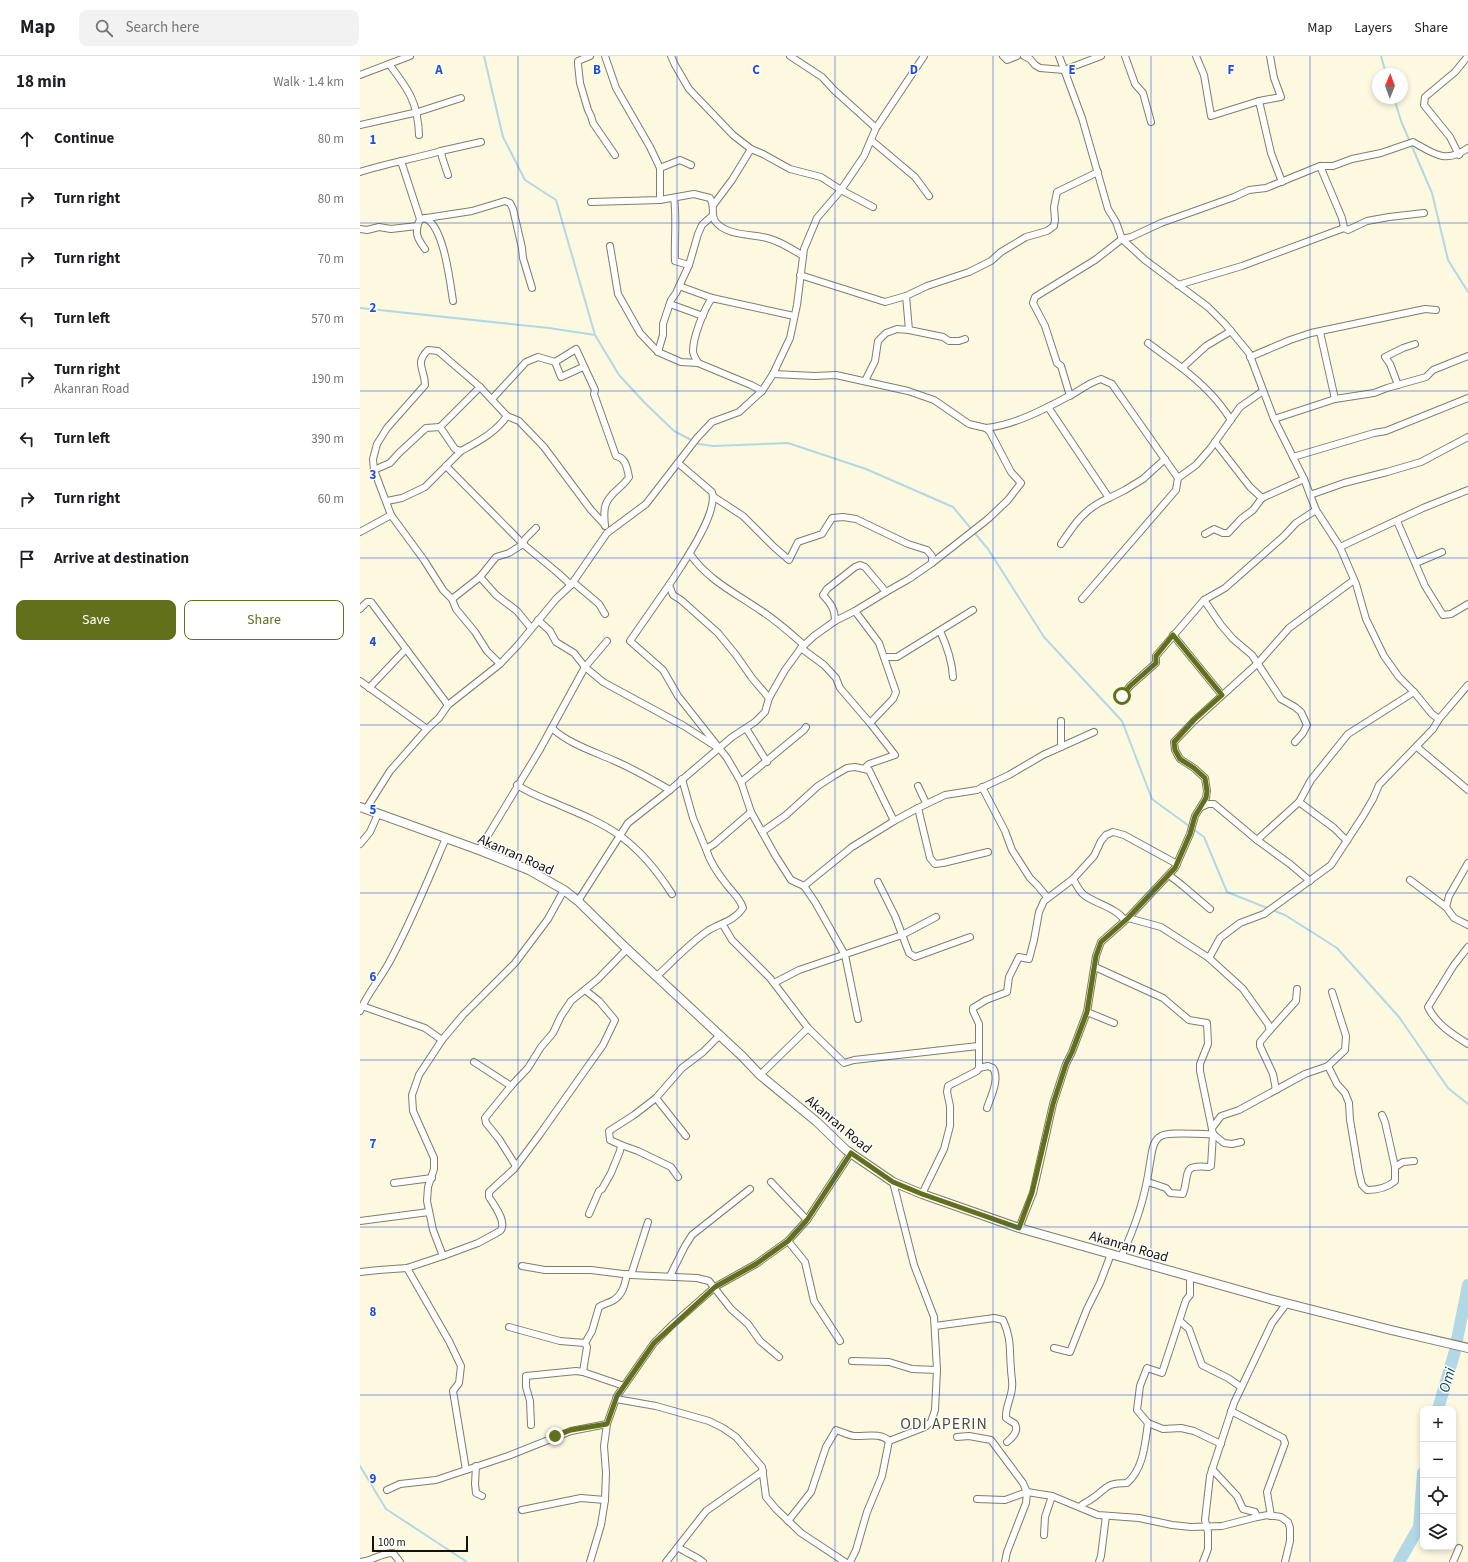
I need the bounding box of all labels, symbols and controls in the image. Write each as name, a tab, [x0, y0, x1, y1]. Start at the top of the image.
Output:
search box	[79, 10, 359, 46]
text: Map	[20, 14, 55, 41]
icon: search	[93, 17, 115, 39]
text: Search here	[125, 17, 199, 38]
text: Map	[1307, 18, 1332, 38]
text: Layers	[1354, 18, 1392, 38]
text: Share	[1414, 18, 1448, 38]
text: A	[434, 61, 443, 79]
text: B	[593, 61, 601, 79]
text: C	[752, 61, 760, 79]
text: D	[910, 61, 918, 79]
text: E	[1068, 61, 1076, 79]
text: F	[1228, 61, 1235, 79]
north arrow	[1372, 68, 1408, 104]
text: 18 min	[16, 70, 66, 94]
text: Walk · 1.4 km	[273, 73, 344, 91]
icon: ahead	[16, 128, 38, 150]
text: Continue	[54, 128, 114, 149]
text: 80 m	[318, 130, 344, 148]
text: 1	[370, 131, 377, 149]
icon: right	[16, 188, 38, 210]
text: Turn right	[54, 188, 120, 209]
text: 80 m	[318, 190, 344, 208]
icon: right	[16, 248, 38, 270]
text: Turn right	[54, 248, 120, 269]
text: 70 m	[318, 250, 344, 268]
text: 2	[370, 299, 377, 317]
icon: left	[16, 308, 38, 330]
text: Turn left	[54, 308, 110, 329]
text: 570 m	[311, 310, 344, 328]
text: Turn right	[54, 359, 120, 380]
icon: right	[16, 368, 38, 390]
text: 190 m	[311, 370, 344, 388]
text: Akanran Road	[54, 380, 129, 398]
icon: left	[16, 428, 38, 450]
text: Turn left	[54, 428, 110, 449]
text: 390 m	[311, 430, 344, 448]
text: 3	[370, 466, 377, 484]
icon: right	[16, 488, 38, 510]
text: Turn right	[54, 488, 120, 509]
text: 60 m	[318, 490, 344, 508]
icon: arrive	[16, 548, 38, 570]
text: Arrive at destination	[54, 548, 189, 569]
button: Save	[16, 600, 176, 640]
button: Share	[184, 600, 344, 640]
text: 4	[370, 633, 377, 651]
route start	[1113, 687, 1131, 705]
text: 5	[370, 801, 377, 819]
street label: Akanran Road	[474, 829, 557, 881]
text: 6	[370, 968, 377, 986]
street label: Akanran Road	[801, 1091, 876, 1159]
text: 7	[370, 1135, 377, 1153]
street label: Akanran Road	[1087, 1226, 1171, 1268]
text: 8	[370, 1303, 377, 1321]
water label: Omi	[1434, 1365, 1461, 1395]
map controls	[1420, 1406, 1456, 1550]
button: +	[1420, 1406, 1456, 1442]
district label: ODI APERIN	[900, 1413, 988, 1435]
route end	[546, 1427, 564, 1445]
button: −	[1420, 1442, 1456, 1478]
text: 9	[370, 1470, 377, 1488]
button: locate	[1420, 1478, 1456, 1514]
button: layers	[1420, 1514, 1456, 1550]
scale bar	[372, 1534, 468, 1553]
text: 100 m	[378, 1535, 406, 1550]

